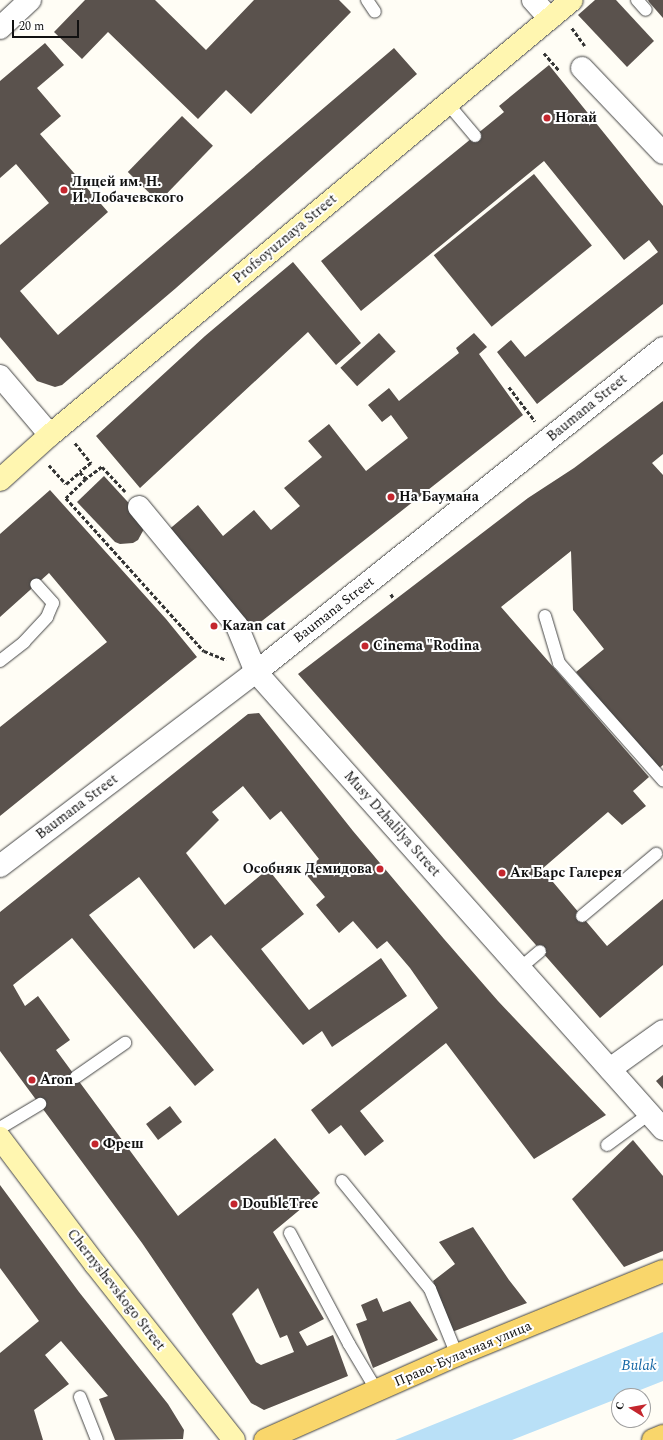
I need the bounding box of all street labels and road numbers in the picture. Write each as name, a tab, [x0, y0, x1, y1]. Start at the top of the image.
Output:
street label: Profsoyuznaya Street	[230, 191, 340, 287]
street label: Baumana Street	[544, 371, 630, 445]
street label: Baumana Street	[290, 573, 378, 647]
street label: Musy Dzhalilya Street	[340, 768, 444, 880]
street label: Baumana Street	[33, 771, 121, 843]
street label: Chernyshevskogo Street	[63, 1226, 169, 1354]
street label: Право-Булачная улица	[392, 1317, 534, 1391]

